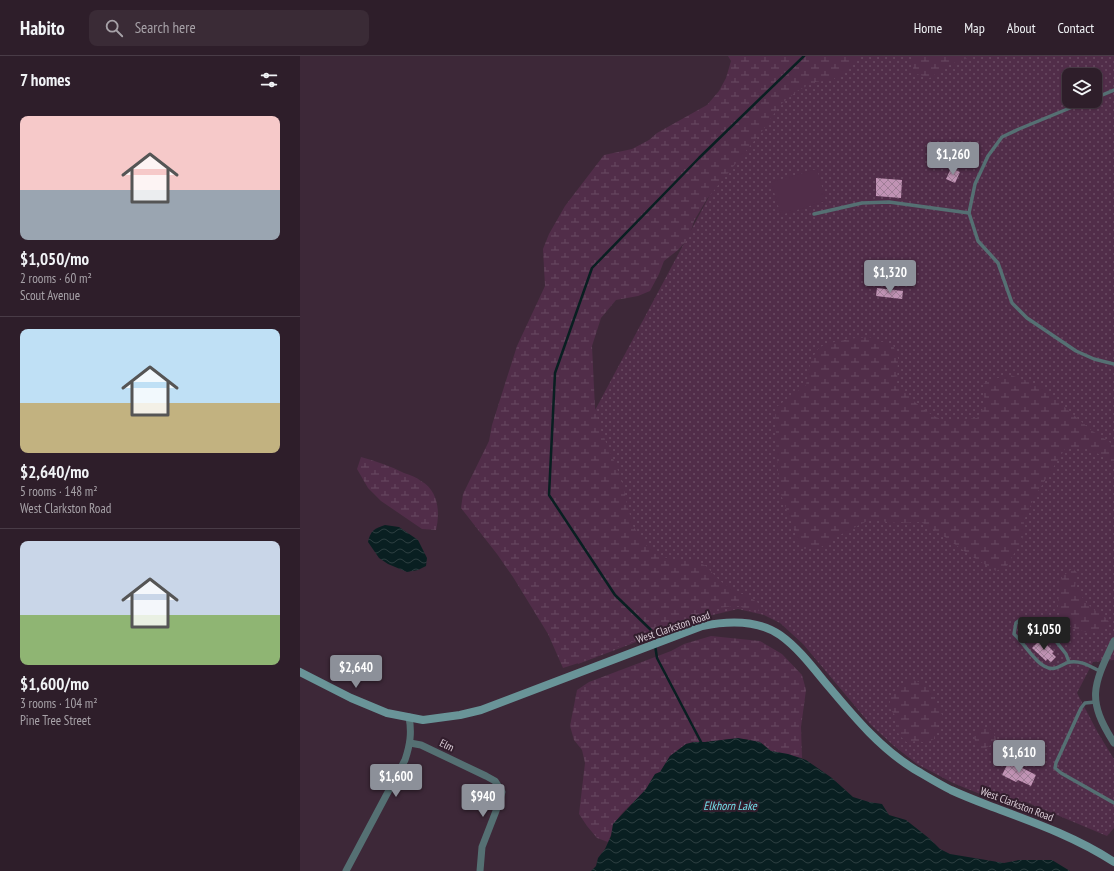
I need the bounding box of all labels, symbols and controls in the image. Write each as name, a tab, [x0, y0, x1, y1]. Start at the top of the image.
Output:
search box	[89, 10, 369, 46]
text: Habito	[20, 16, 65, 40]
icon: search	[103, 17, 125, 39]
text: Search here	[135, 18, 196, 37]
text: Home	[914, 19, 942, 37]
text: Map	[964, 19, 985, 37]
text: About	[1007, 19, 1036, 37]
text: Contact	[1058, 19, 1094, 37]
map controls	[1062, 68, 1102, 108]
button: layers	[1062, 68, 1102, 108]
text: 7 homes	[20, 69, 71, 91]
icon: filters	[258, 69, 280, 91]
icon: home	[114, 142, 186, 214]
pin: $1,260	[920, 142, 986, 176]
text: $1,260	[936, 146, 970, 163]
text: $1,050/mo	[20, 248, 89, 270]
pin: $1,320	[857, 260, 923, 294]
text: $1,320	[873, 264, 907, 281]
text: 2 rooms · 60 m²	[20, 270, 92, 287]
text: Scout Avenue	[20, 287, 80, 304]
icon: home	[114, 355, 186, 427]
text: $2,640/mo	[20, 461, 89, 483]
text: 5 rooms · 148 m²	[20, 483, 98, 500]
text: West Clarkston Road	[20, 500, 111, 517]
icon: home	[114, 567, 186, 639]
street label: West Clarkston Road	[634, 608, 712, 646]
pin: $1,050	[1011, 617, 1077, 651]
text: $1,050	[1027, 621, 1061, 638]
pin: $2,640	[323, 655, 389, 689]
text: $2,640	[339, 659, 373, 676]
text: $1,600/mo	[20, 673, 89, 695]
text: 3 rooms · 104 m²	[20, 695, 98, 712]
text: Pine Tree Street	[20, 712, 91, 729]
street label: Elm	[437, 736, 457, 754]
pin: $1,610	[986, 740, 1052, 774]
text: $1,610	[1002, 744, 1036, 761]
pin: $1,600	[363, 764, 429, 798]
text: $1,600	[379, 768, 413, 785]
pin: $940	[459, 784, 507, 818]
street label: West Clarkston Road	[978, 784, 1056, 824]
text: $940	[471, 788, 495, 805]
water label: Elkhorn Lake	[703, 798, 758, 813]

